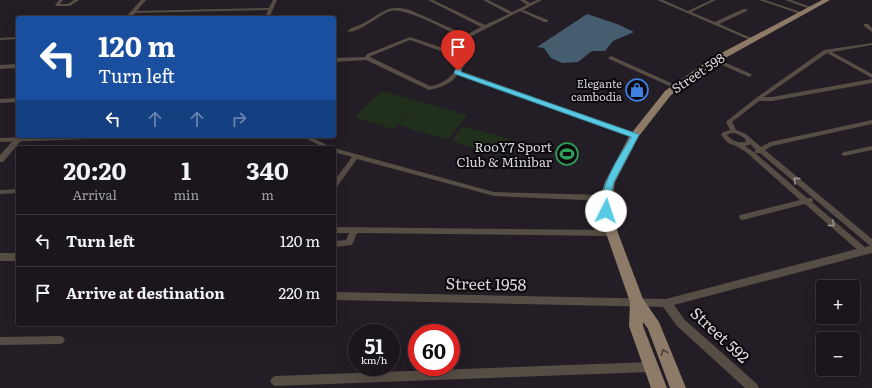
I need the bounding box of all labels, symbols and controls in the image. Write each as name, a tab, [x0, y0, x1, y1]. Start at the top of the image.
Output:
text: 120 m	[98, 24, 175, 66]
pin	[441, 30, 475, 71]
icon: left	[32, 32, 84, 84]
icon: arrive	[447, 36, 469, 58]
street label: Street 598	[667, 48, 728, 97]
text: Turn left	[98, 62, 175, 89]
place label: Elegante cambodia	[571, 75, 622, 104]
shop icon: Elegante cambodia	[624, 77, 650, 103]
icon: left	[102, 108, 124, 130]
icon: ahead	[144, 108, 166, 130]
icon: ahead	[186, 108, 208, 130]
icon: right	[228, 108, 250, 130]
place label: RooY7 Sport Club & Minibar	[456, 137, 553, 171]
sports icon: RooY7 Sport Club & Minibar	[554, 141, 580, 167]
text: 20:20	[63, 152, 126, 187]
text: 1	[181, 152, 191, 187]
text: 340	[246, 152, 289, 187]
one-way arrow	[794, 177, 801, 184]
text: Arrival	[73, 185, 117, 204]
text: min	[173, 185, 199, 204]
text: m	[261, 185, 274, 204]
position arrow	[585, 190, 627, 232]
one-way arrow	[828, 219, 835, 226]
text: Turn left	[66, 229, 135, 252]
text: 120 m	[280, 229, 320, 252]
icon: left	[32, 230, 54, 252]
street label: Street 1958	[445, 270, 527, 296]
map controls	[816, 280, 860, 376]
button: +	[816, 280, 860, 324]
text: Arrive at destination	[66, 281, 225, 304]
text: 220 m	[279, 281, 320, 304]
icon: arrive	[32, 282, 54, 304]
street label: Street 592	[686, 300, 756, 368]
speed limit sign: 60	[408, 324, 460, 376]
text: 51	[364, 330, 384, 360]
button: −	[816, 332, 860, 376]
one-way arrow	[661, 348, 669, 355]
text: km/h	[361, 352, 387, 367]

